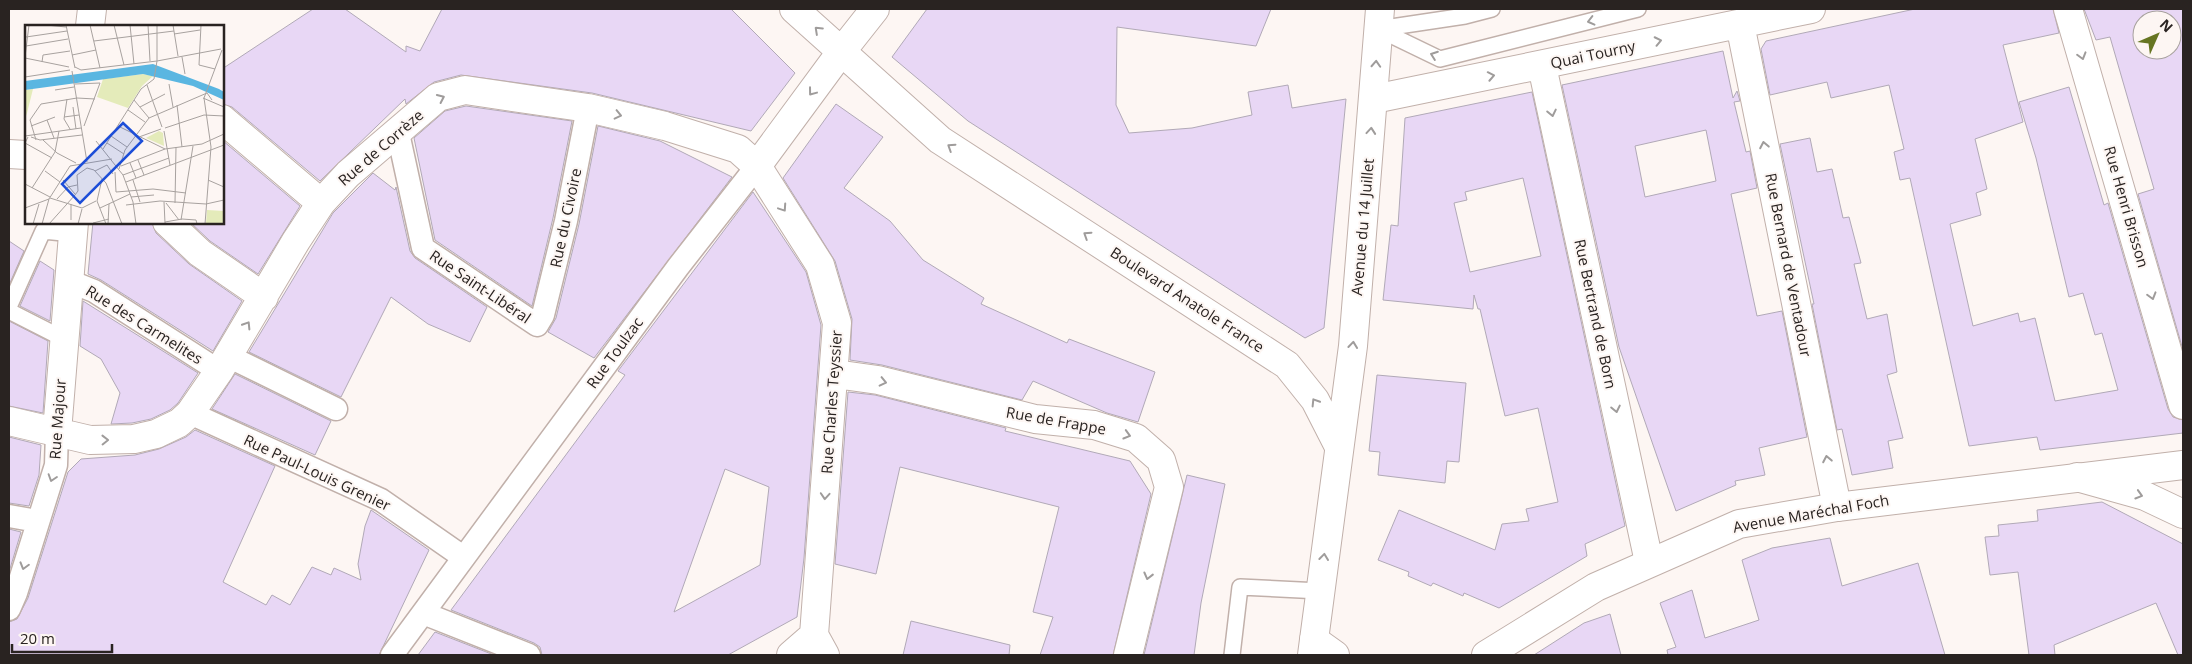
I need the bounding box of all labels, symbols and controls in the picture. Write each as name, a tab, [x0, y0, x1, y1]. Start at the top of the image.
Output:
north arrow	[2132, 10, 2182, 60]
one-way arrow	[1587, 15, 1596, 26]
text: N	[2156, 15, 2177, 36]
inset map	[25, 25, 224, 224]
one-way arrow	[814, 27, 823, 36]
street label: Quai Tourny	[1549, 35, 1638, 73]
one-way arrow	[1653, 36, 1662, 47]
one-way arrow	[1430, 51, 1439, 61]
one-way arrow	[2076, 51, 2087, 60]
one-way arrow	[1370, 60, 1381, 68]
one-way arrow	[1486, 71, 1495, 81]
one-way arrow	[810, 86, 818, 95]
one-way arrow	[436, 94, 445, 105]
street label: Rue de Corrèze	[333, 105, 427, 190]
one-way arrow	[613, 109, 622, 120]
one-way arrow	[1546, 109, 1557, 118]
one-way arrow	[1365, 127, 1376, 135]
one-way arrow	[1760, 141, 1770, 150]
one-way arrow	[947, 144, 957, 153]
street label: Rue Henri Brisson	[2100, 144, 2154, 270]
street label: Avenue du 14 Juillet	[1346, 157, 1378, 296]
street label: Rue du Civoire	[545, 166, 585, 269]
street label: Rue Bernard de Ventadour	[1761, 171, 1817, 359]
one-way arrow	[777, 202, 786, 211]
one-way arrow	[1083, 232, 1092, 242]
street label: Rue Bertrand de Born	[1570, 237, 1622, 391]
street label: Boulevard Anatole France	[1107, 242, 1268, 356]
street label: Rue Saint-Libéral	[426, 245, 535, 327]
street label: Rue des Carmelites	[82, 280, 207, 368]
one-way arrow	[2146, 291, 2156, 299]
street label: Rue Toulzac	[582, 313, 647, 392]
one-way arrow	[241, 321, 251, 330]
street label: Rue Charles Teyssier	[816, 329, 846, 474]
one-way arrow	[1347, 341, 1358, 349]
one-way arrow	[879, 376, 888, 387]
street label: Rue Majour	[44, 378, 70, 460]
one-way arrow	[1312, 399, 1322, 408]
street label: Rue de Frappe	[1005, 401, 1108, 439]
one-way arrow	[1610, 405, 1620, 413]
street label: Rue Paul-Louis Grenier	[241, 429, 394, 515]
one-way arrow	[1122, 430, 1130, 440]
one-way arrow	[102, 435, 109, 445]
one-way arrow	[1823, 455, 1833, 463]
one-way arrow	[47, 473, 57, 481]
street label: Avenue Maréchal Foch	[1731, 489, 1890, 537]
one-way arrow	[2135, 489, 2143, 499]
one-way arrow	[820, 492, 831, 500]
one-way arrow	[1318, 552, 1329, 560]
one-way arrow	[20, 561, 30, 569]
one-way arrow	[1143, 571, 1153, 579]
scale bar	[12, 622, 112, 654]
text: 20 m	[20, 628, 55, 648]

